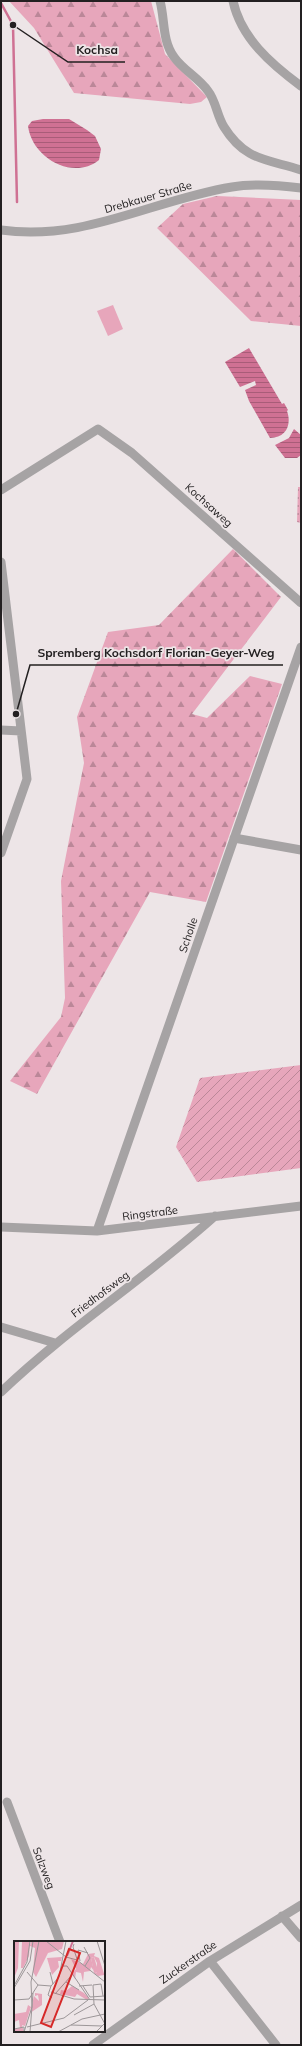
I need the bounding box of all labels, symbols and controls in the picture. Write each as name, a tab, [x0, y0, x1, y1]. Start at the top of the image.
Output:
callout: Kochsa	[68, 38, 125, 62]
text: Kochsa	[76, 42, 118, 57]
street label: Drebkauer Straße	[103, 178, 193, 216]
street label: Kochsaweg	[182, 480, 236, 530]
callout: Spremberg Kochsdorf Florian-Geyer-Weg	[30, 641, 283, 665]
text: Spremberg Kochsdorf Florian-Geyer-Weg	[37, 645, 275, 660]
street label: Scholle	[175, 916, 201, 954]
street label: Ringstraße	[121, 1203, 179, 1223]
street label: Friedhofsweg	[68, 1268, 132, 1320]
street label: Salzweg	[30, 1845, 58, 1891]
street label: Zuckerstraße	[157, 1937, 219, 1987]
inset map	[14, 1941, 105, 2032]

